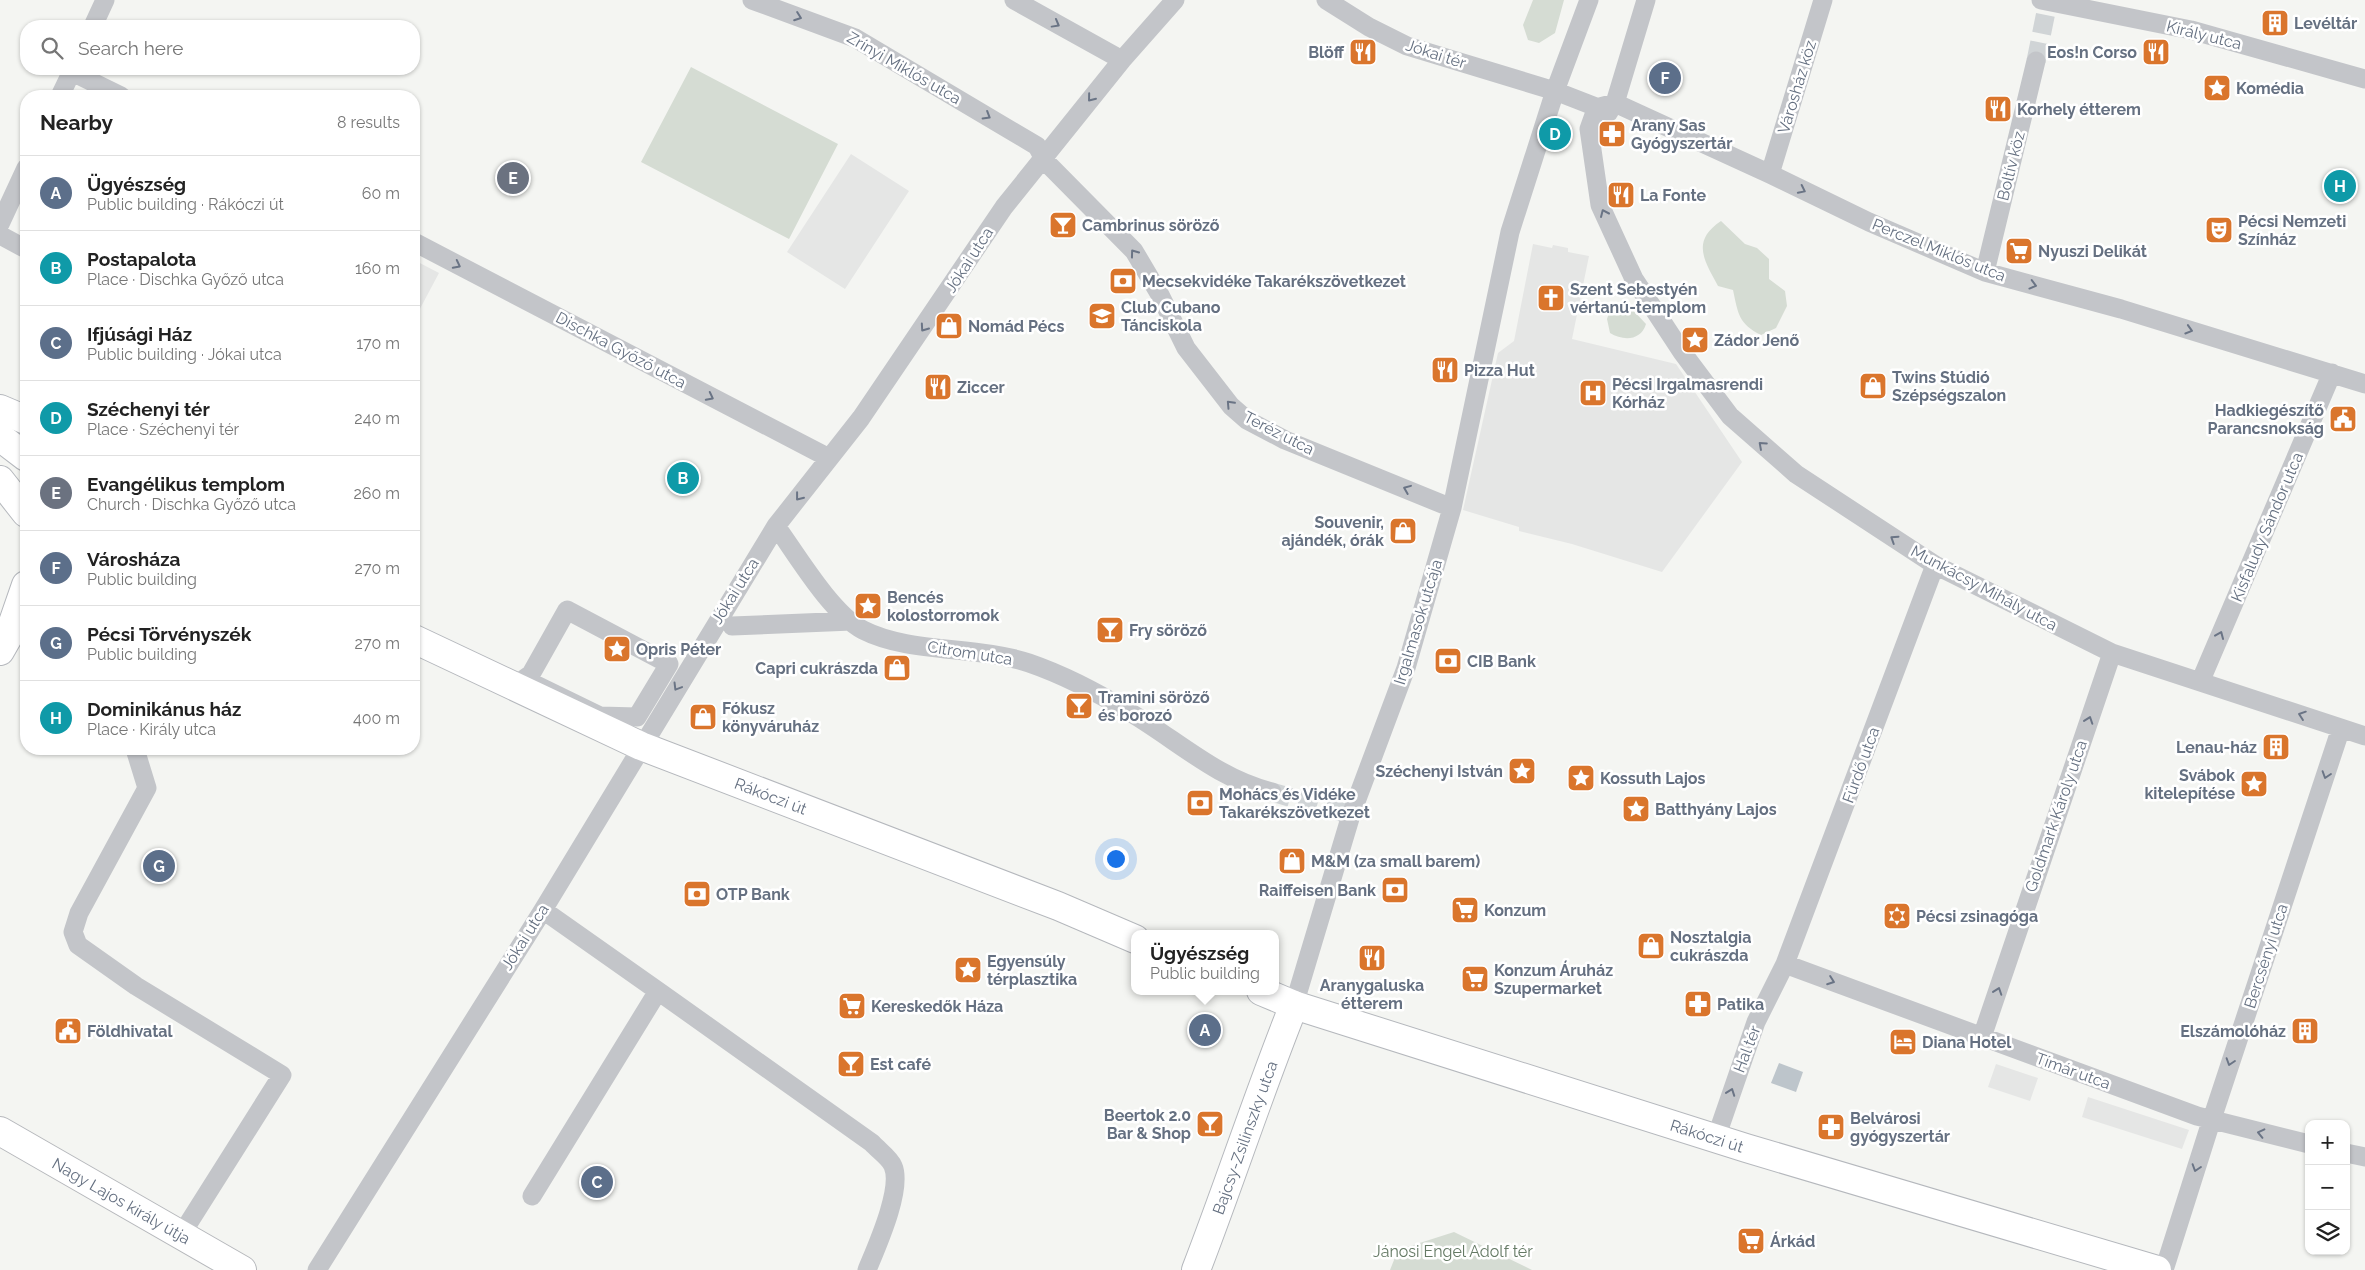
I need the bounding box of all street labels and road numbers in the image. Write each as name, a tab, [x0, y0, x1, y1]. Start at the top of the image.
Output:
street label: Király utca	[2164, 17, 2244, 53]
street label: Zrínyi Miklós utca	[844, 28, 964, 108]
street label: Jókai tér	[1404, 35, 1469, 73]
street label: Városház köz	[1774, 38, 1820, 136]
street label: Boltív köz	[1993, 129, 2029, 203]
street label: Perczel Miklós utca	[1869, 215, 2009, 285]
street label: Jókai utca	[941, 224, 997, 296]
street label: Dischka Győző utca	[553, 308, 689, 392]
street label: Teréz utca	[1241, 407, 1317, 459]
street label: Kisfaludy Sándor utca	[2227, 449, 2307, 605]
street label: Munkácsy Mihály utca	[1908, 541, 2060, 635]
street label: Jókai utca	[707, 555, 763, 627]
street label: Irgalmasok utcája	[1390, 557, 1446, 687]
street label: Citrom utca	[926, 637, 1014, 669]
street label: Fürdő utca	[1838, 724, 1884, 806]
street label: Goldmark Károly utca	[2021, 738, 2091, 894]
street label: Rákóczi út	[732, 773, 810, 818]
street label: Jókai utca	[497, 901, 553, 973]
street label: Bercsényi utca	[2240, 901, 2292, 1011]
street label: Hal tér	[1729, 1023, 1765, 1075]
street label: Tímár utca	[2033, 1049, 2113, 1093]
street label: Bajcsy-Zsilinszky utca	[1208, 1058, 1281, 1217]
street label: Rákóczi út	[1668, 1115, 1747, 1156]
street label: Nagy Lajos király útja	[49, 1154, 194, 1248]

